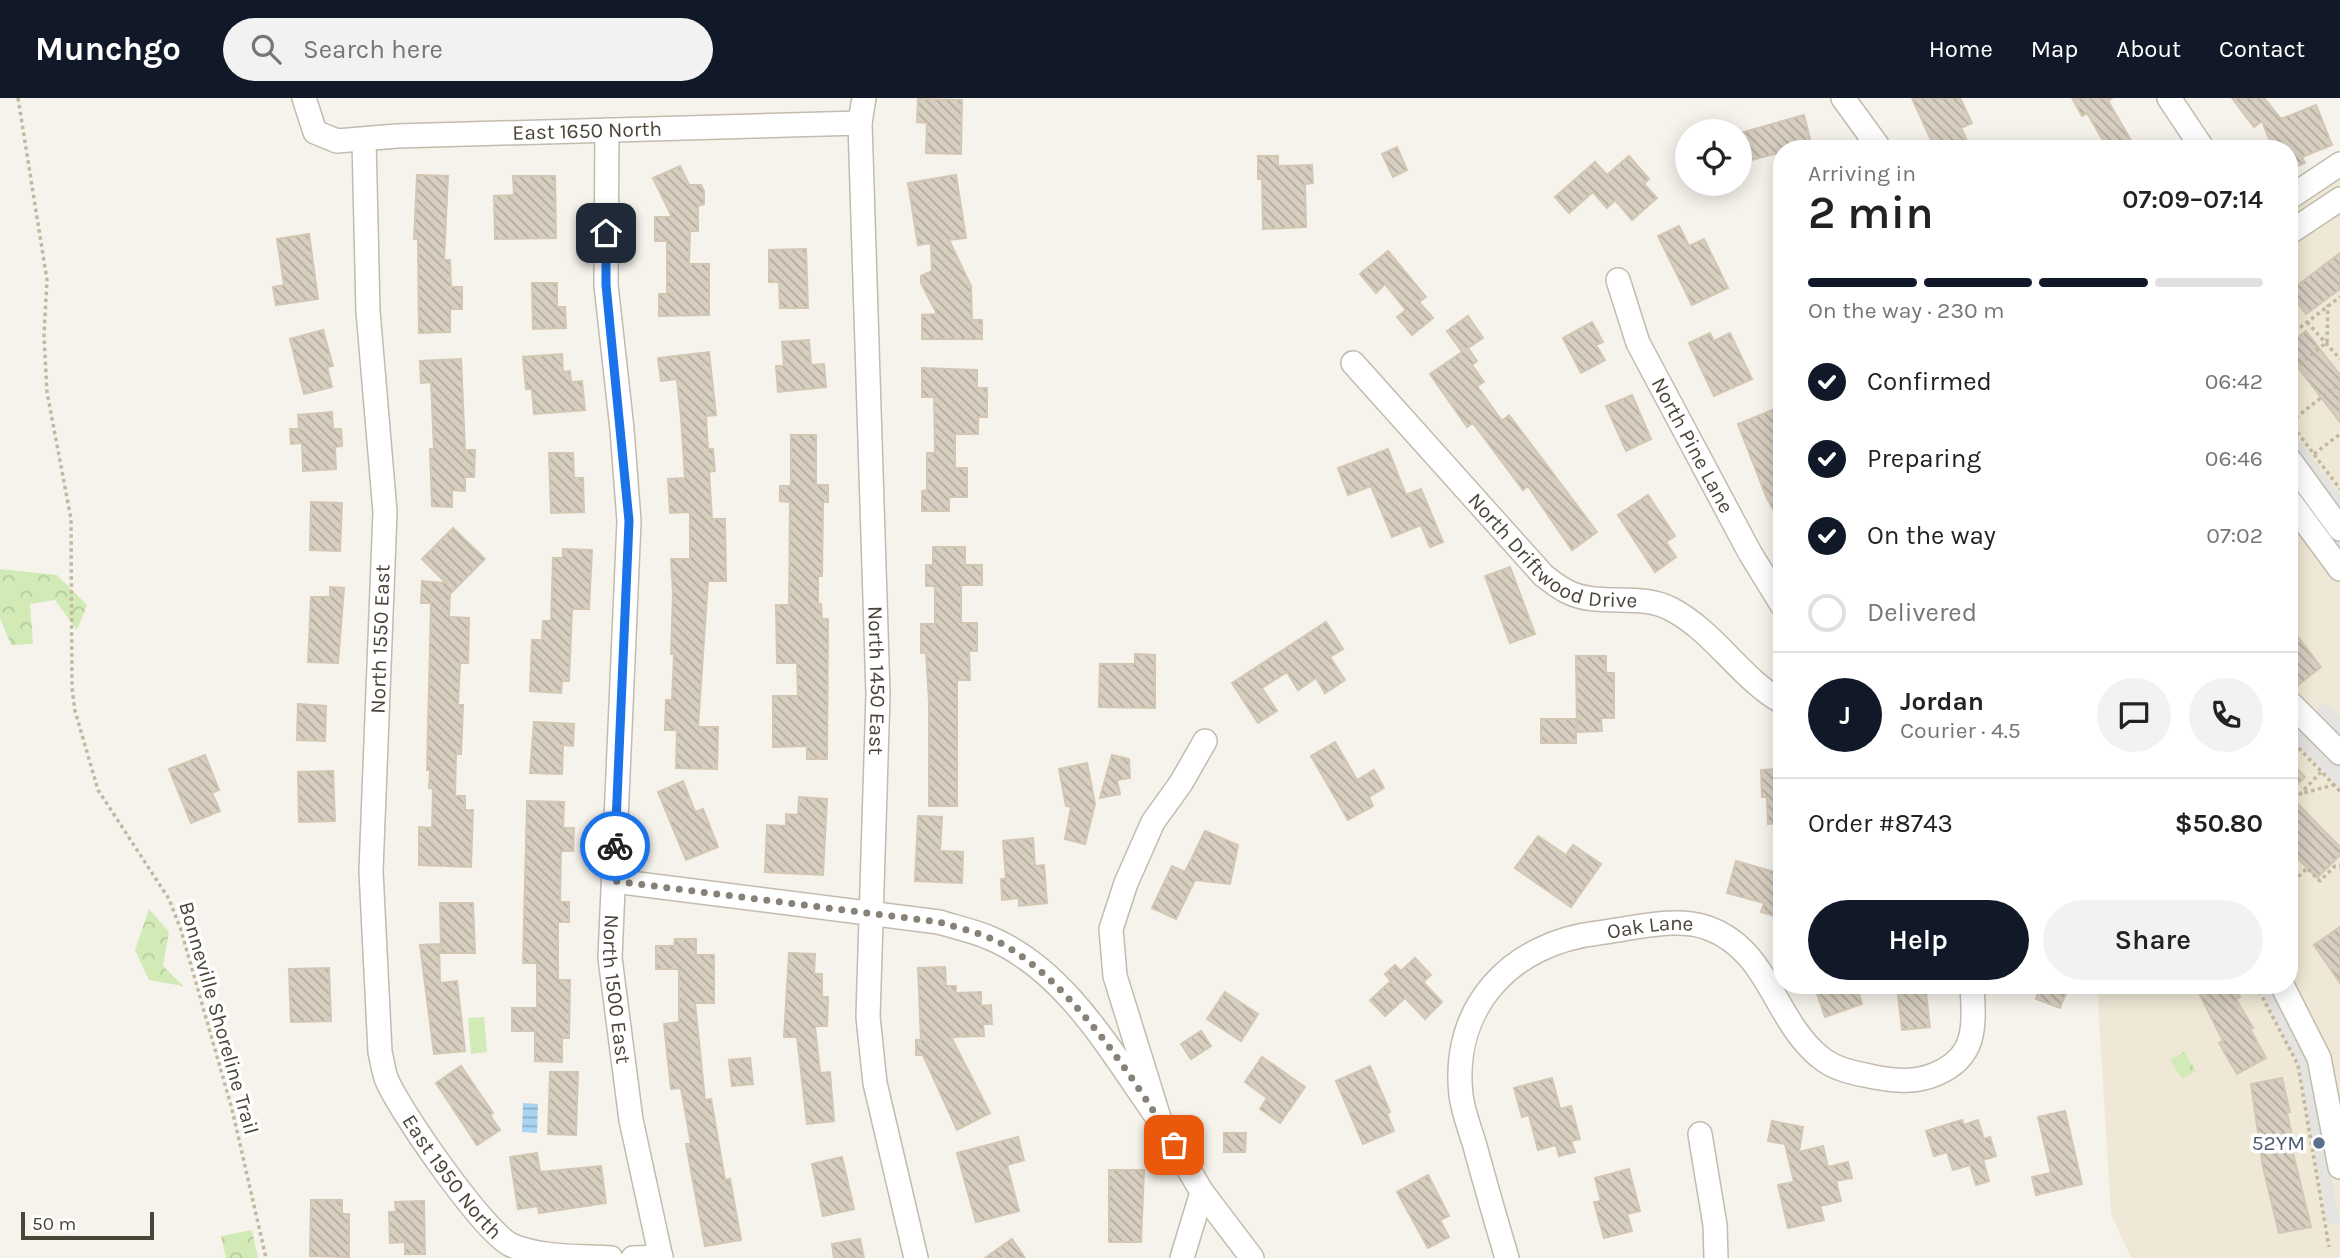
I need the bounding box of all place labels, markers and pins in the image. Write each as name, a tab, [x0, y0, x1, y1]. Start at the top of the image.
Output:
pin	[576, 203, 636, 263]
pin	[1144, 1115, 1204, 1175]
place label: 52YM	[2252, 1131, 2305, 1155]
marker: 52YM	[2311, 1135, 2327, 1151]

